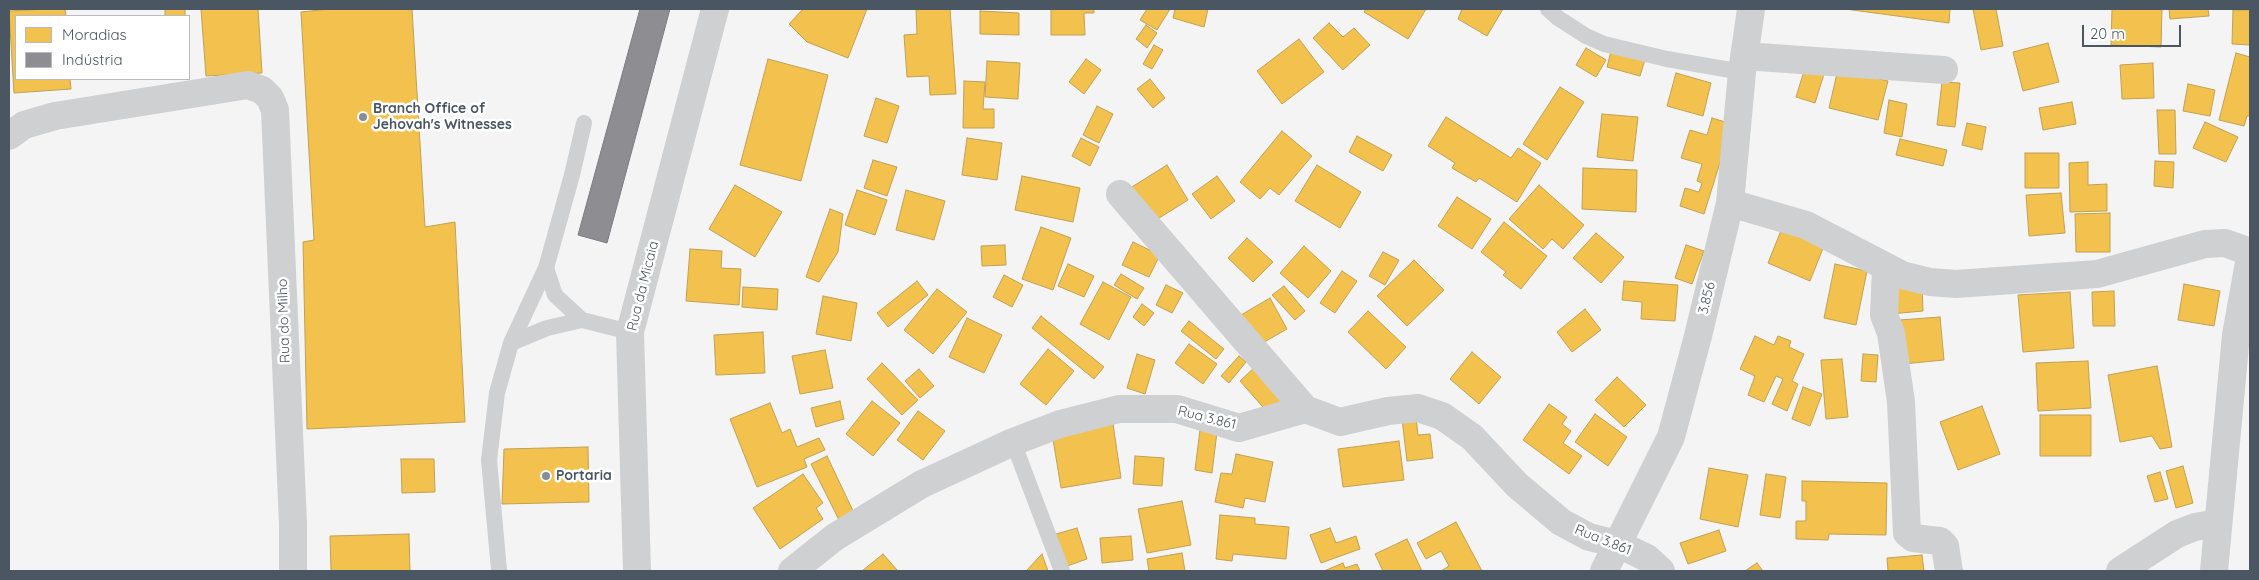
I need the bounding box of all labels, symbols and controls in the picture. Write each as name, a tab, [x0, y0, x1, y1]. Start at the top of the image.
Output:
legend	[15, 15, 190, 80]
scale bar	[2084, 15, 2183, 47]
text: 20 m	[2090, 24, 2125, 43]
text: Moradias	[62, 25, 127, 44]
text: Indústria	[62, 50, 122, 69]
place label: Branch Office of Jehovah's Witnesses	[373, 101, 512, 134]
marker: Branch Office of Jehovah's Witnesses	[357, 111, 369, 123]
street label: Rua da Micaia	[624, 239, 662, 333]
street label: Rua do Milho	[274, 278, 294, 364]
street label: 3.856	[1695, 280, 1719, 316]
street label: Rua 3.861	[1176, 403, 1238, 433]
place label: Portaria	[556, 468, 612, 484]
marker: Portaria	[540, 470, 552, 482]
street label: Rua 3.861	[1572, 521, 1634, 559]

